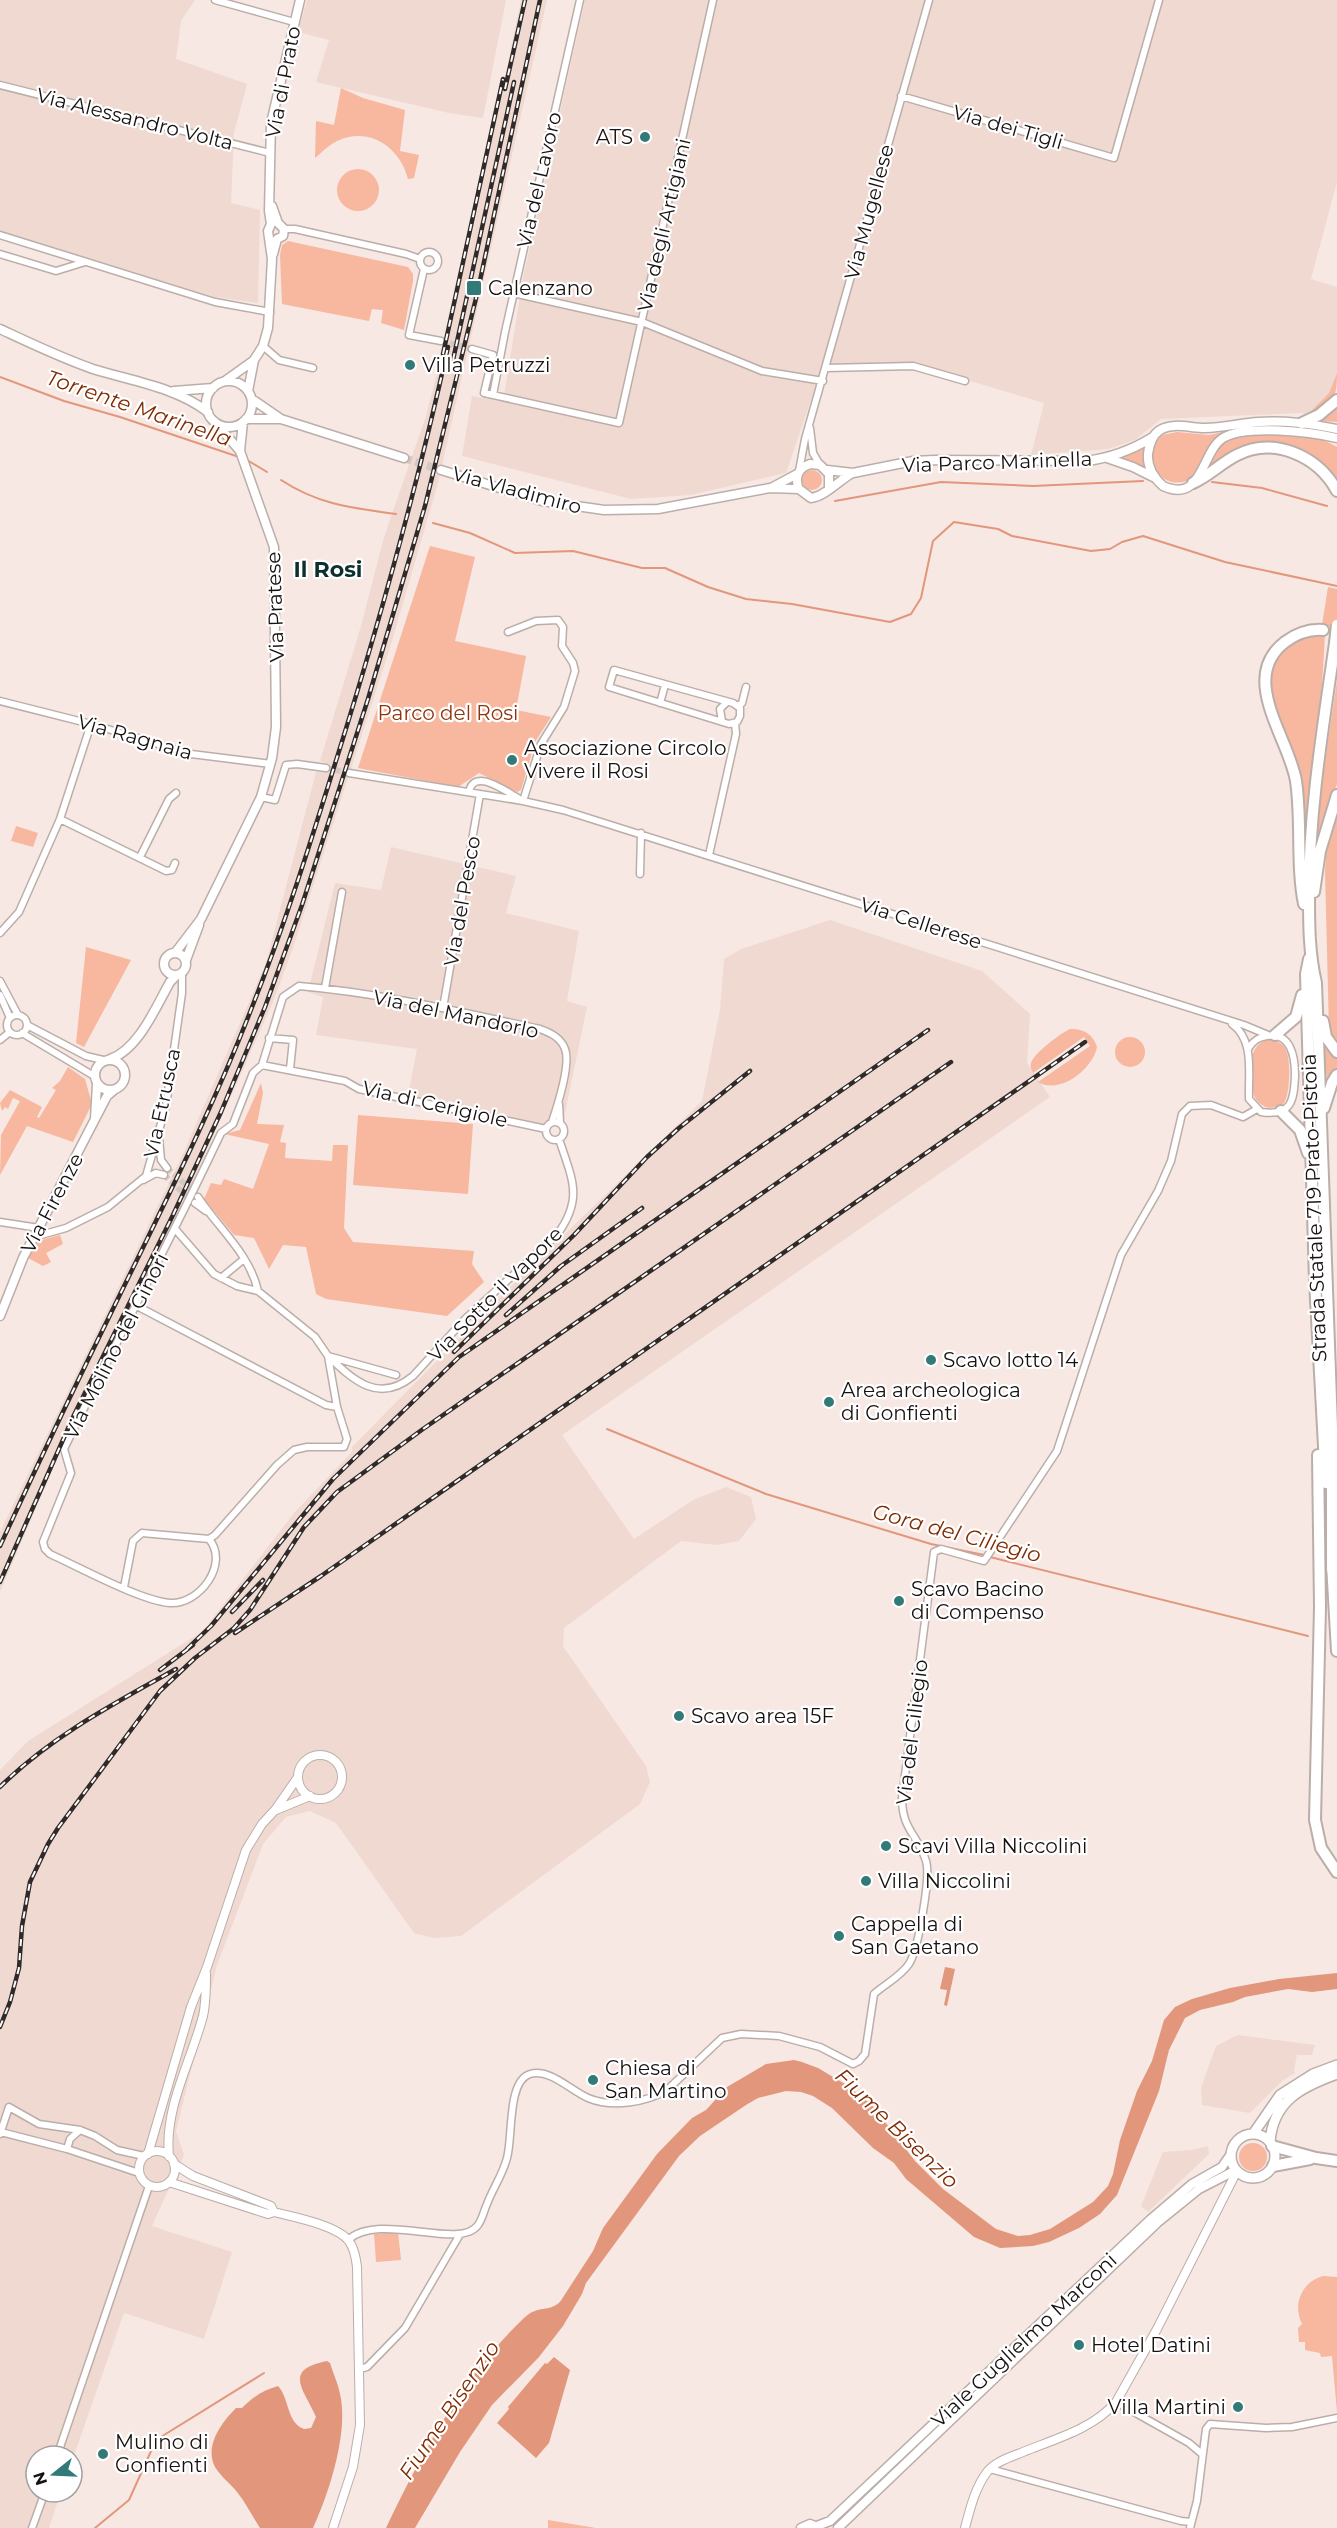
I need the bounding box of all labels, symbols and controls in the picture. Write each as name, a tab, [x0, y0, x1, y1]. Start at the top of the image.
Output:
street label: Via di Prato	[260, 24, 306, 140]
street label: Via Alessandro Volta	[34, 83, 236, 155]
street label: Via dei Tigli	[950, 100, 1066, 154]
street label: Via del Lavoro	[512, 110, 566, 250]
place label: ATS	[596, 125, 633, 149]
marker: ATS	[638, 130, 652, 144]
street label: Via degli Artigiani	[632, 136, 696, 314]
street label: Via Mugellese	[839, 142, 899, 282]
place label: Calenzano	[488, 276, 593, 300]
marker: Calenzano	[465, 279, 483, 297]
place label: Villa Petruzzi	[422, 353, 550, 377]
marker: Villa Petruzzi	[403, 358, 417, 372]
water label: Torrente Marinella	[43, 365, 235, 451]
street label: Via Parco Marinella	[901, 447, 1093, 477]
street label: Via Vladimiro	[450, 461, 584, 519]
street label: Via Pratese	[261, 551, 289, 663]
district label: Il Rosi	[294, 556, 362, 583]
park label: Parco del Rosi	[378, 701, 518, 725]
street label: Via Ragnaia	[75, 709, 195, 765]
place label: Associazione Circolo Vivere il Rosi	[524, 736, 726, 783]
marker: Associazione Circolo Vivere il Rosi	[505, 753, 519, 767]
street label: Via del Pesco	[439, 834, 485, 968]
street label: Via Cellerese	[857, 892, 985, 954]
street label: Via del Mandorlo	[371, 985, 541, 1043]
street label: Via Etrusca	[139, 1046, 185, 1160]
street label: Strada Statale 719 Prato-Pistoia	[1297, 1053, 1331, 1363]
street label: Via di Cerigiole	[360, 1076, 510, 1132]
street label: Via Firenze	[16, 1149, 88, 1257]
street label: Via Sotto il Vapore	[423, 1222, 567, 1366]
street label: Via Molino del Ginori	[59, 1249, 173, 1443]
place label: Scavo lotto 14	[943, 1348, 1078, 1372]
marker: Scavo lotto 14	[924, 1353, 938, 1367]
place label: Area archeologica di Gonfienti	[841, 1378, 1021, 1425]
marker: Area archeologica di Gonfienti	[822, 1395, 836, 1409]
water label: Gora del Ciliegio	[870, 1498, 1044, 1568]
place label: Scavo Bacino di Compenso	[911, 1577, 1044, 1624]
marker: Scavo Bacino di Compenso	[892, 1594, 906, 1608]
street label: Via del Ciliegio	[891, 1658, 933, 1806]
place label: Scavo area 15F	[691, 1704, 834, 1728]
marker: Scavo area 15F	[672, 1709, 686, 1723]
place label: Scavi Villa Niccolini	[898, 1834, 1087, 1858]
marker: Scavi Villa Niccolini	[879, 1839, 893, 1853]
place label: Villa Niccolini	[878, 1869, 1011, 1893]
marker: Villa Niccolini	[859, 1874, 873, 1888]
place label: Cappella di San Gaetano	[851, 1912, 979, 1959]
marker: Cappella di San Gaetano	[832, 1929, 846, 1943]
place label: Chiesa di San Martino	[605, 2056, 727, 2103]
water label: Fiume Bisenzio	[830, 2063, 964, 2193]
marker: Chiesa di San Martino	[586, 2073, 600, 2087]
street label: Viale Guglielmo Marconi	[926, 2248, 1122, 2432]
place label: Hotel Datini	[1091, 2333, 1211, 2357]
water label: Fiume Bisenzio	[393, 2336, 505, 2484]
marker: Hotel Datini	[1072, 2338, 1086, 2352]
place label: Villa Martini	[1108, 2395, 1226, 2419]
marker: Villa Martini	[1231, 2400, 1245, 2414]
place label: Mulino di Gonfienti	[115, 2430, 209, 2477]
north arrow	[24, 2444, 84, 2504]
marker: Mulino di Gonfienti	[96, 2447, 110, 2461]
text: N	[29, 2469, 51, 2488]

